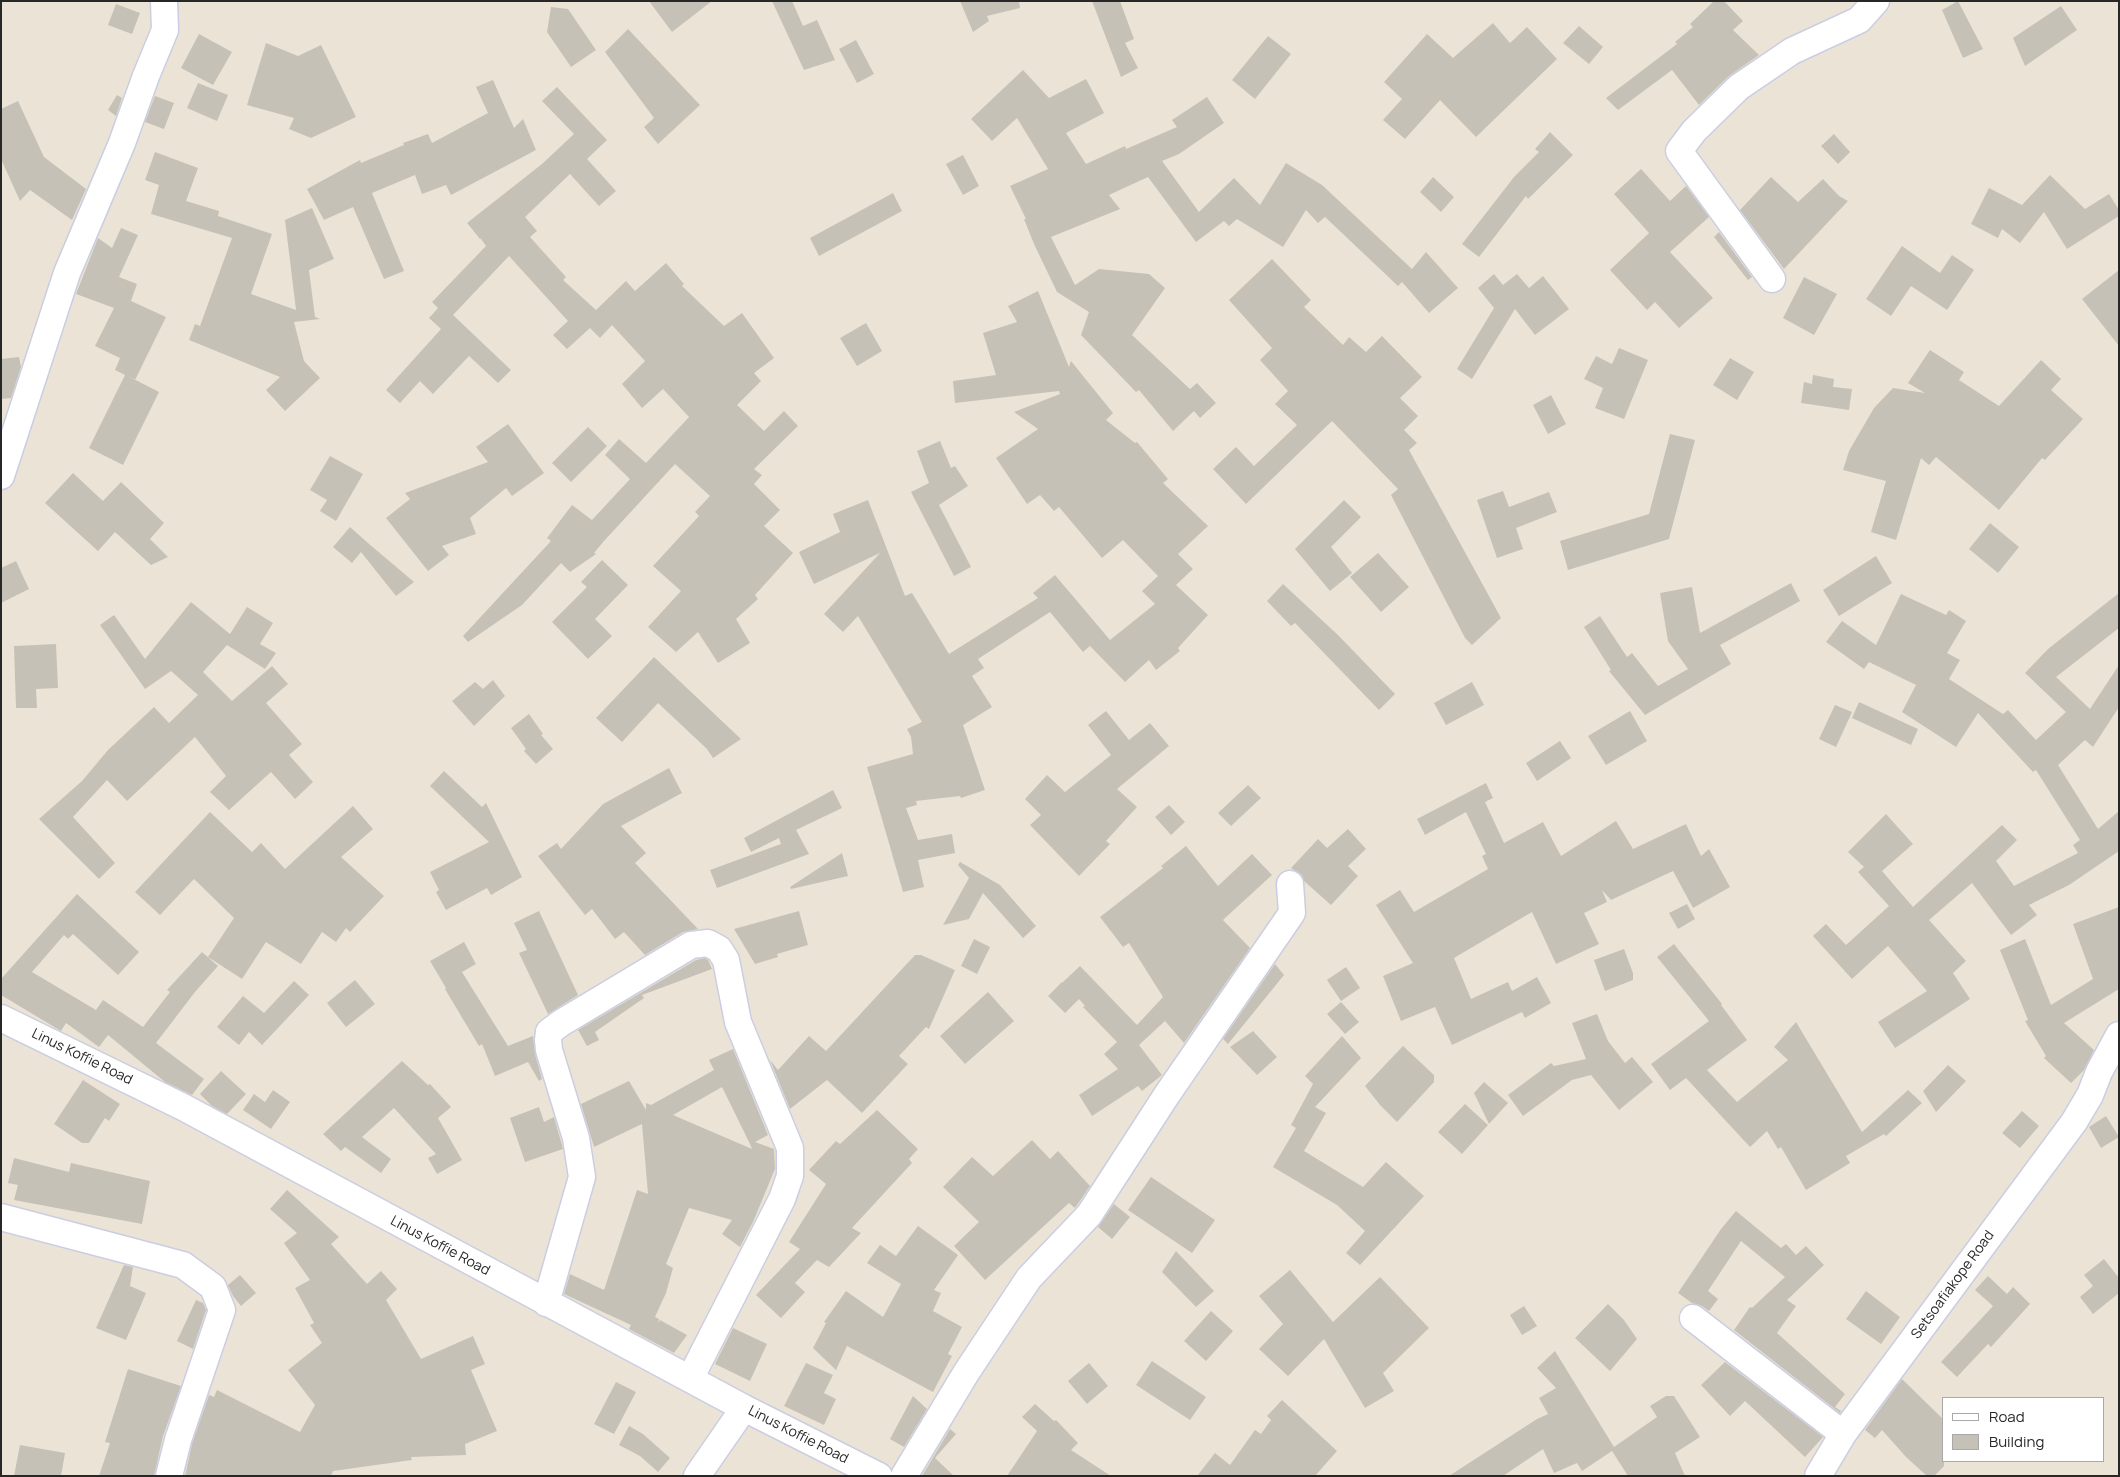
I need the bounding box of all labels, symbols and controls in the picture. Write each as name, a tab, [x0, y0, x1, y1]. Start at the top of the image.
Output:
street label: Linus Koffie Road	[29, 1025, 135, 1089]
street label: Linus Koffie Road	[387, 1213, 493, 1279]
street label: Setsoafiakope Road	[1908, 1228, 1998, 1342]
legend	[1942, 1397, 2105, 1462]
street label: Linus Koffie Road	[745, 1403, 851, 1467]
text: Road	[1989, 1406, 2025, 1427]
text: Building	[1989, 1431, 2044, 1452]

